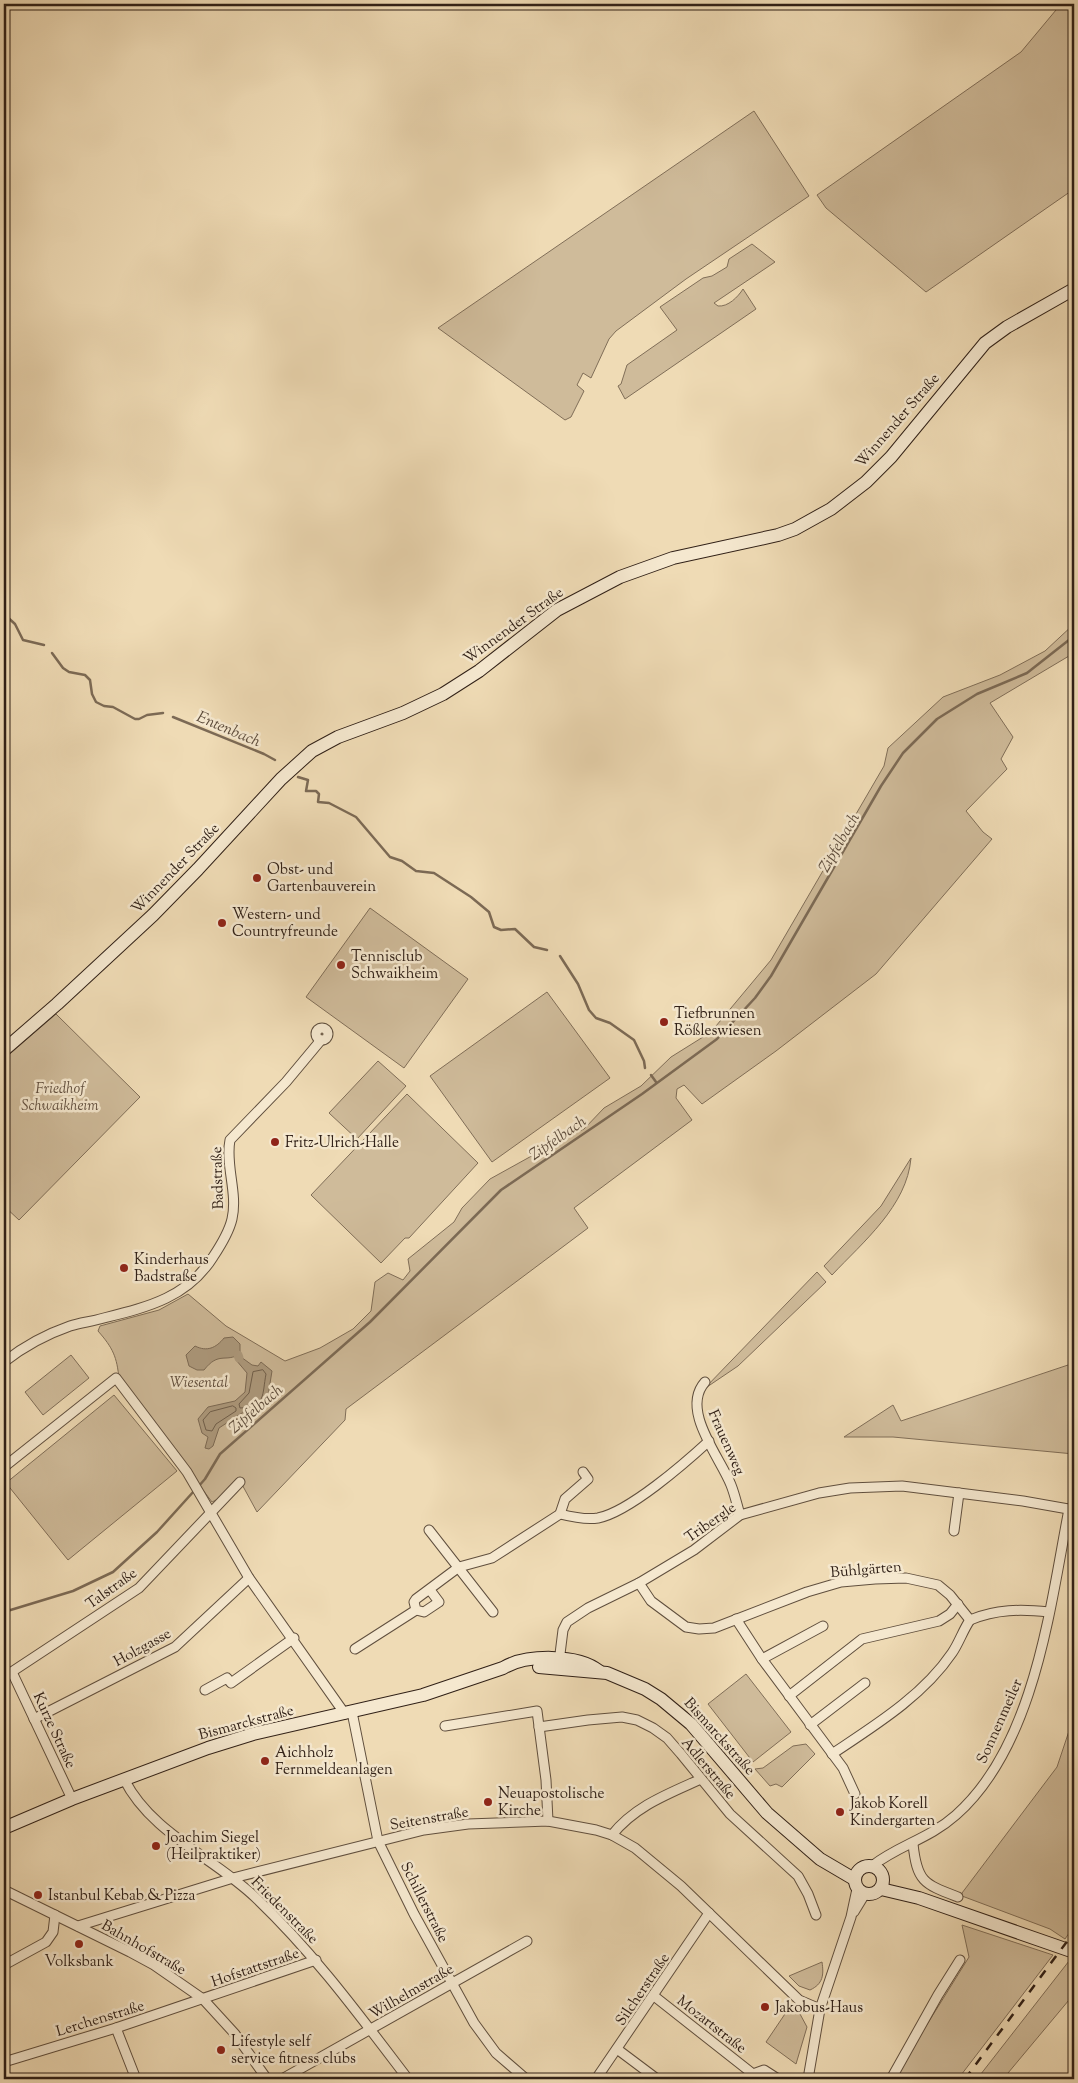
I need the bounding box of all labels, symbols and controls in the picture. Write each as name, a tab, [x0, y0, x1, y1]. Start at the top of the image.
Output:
street label: Winnender Straße	[851, 369, 945, 473]
street label: Winnender Straße	[460, 583, 568, 670]
water label: Entenbach	[192, 706, 264, 754]
water label: Zipfelbach	[814, 809, 867, 877]
street label: Winnender Straße	[127, 819, 225, 919]
place label: Obst- und Gartenbauverein	[267, 860, 376, 898]
marker: Obst- und Gartenbauverein	[251, 872, 263, 884]
place label: Western- und Countryfreunde	[232, 905, 338, 943]
marker: Western- und Countryfreunde	[216, 917, 228, 929]
place label: Tennisclub Schwaikheim	[351, 947, 439, 985]
marker: Tennisclub Schwaikheim	[335, 959, 347, 971]
place label: Tiefbrunnen Rößleswiesen	[674, 1004, 762, 1042]
marker: Tiefbrunnen Rößleswiesen	[658, 1016, 670, 1028]
park label: Friedhof Schwaikheim	[21, 1079, 99, 1117]
water label: Zipfelbach	[525, 1111, 592, 1167]
place label: Fritz-Ulrich-Halle	[285, 1133, 399, 1154]
marker: Fritz-Ulrich-Halle	[269, 1136, 281, 1148]
street label: Badstraße	[207, 1146, 230, 1210]
place label: Kinderhaus Badstraße	[134, 1250, 209, 1288]
marker: Kinderhaus Badstraße	[118, 1262, 130, 1274]
park label: Wiesental	[170, 1373, 228, 1394]
water label: Zipfelbach	[224, 1380, 289, 1440]
street label: Frauenweg	[702, 1407, 749, 1479]
street label: Tribergle	[681, 1498, 741, 1549]
street label: Bühlgärten	[830, 1557, 903, 1584]
street label: Talstraße	[82, 1563, 142, 1615]
street label: Holzgasse	[110, 1624, 175, 1673]
street label: Sonnenmeiler	[972, 1676, 1029, 1767]
street label: Kurze Straße	[27, 1689, 80, 1772]
street label: Bismarckstraße	[678, 1694, 759, 1780]
street label: Bismarckstraße	[196, 1701, 296, 1746]
street label: Adlerstraße	[676, 1733, 740, 1804]
place label: Aichholz Fernmeldeanlagen	[275, 1743, 393, 1781]
marker: Aichholz Fernmeldeanlagen	[259, 1755, 271, 1767]
place label: Neuapostolische Kirche	[498, 1784, 605, 1822]
place label: Jakob Korell Kindergarten	[849, 1794, 936, 1832]
marker: Neuapostolische Kirche	[482, 1796, 494, 1808]
street label: Seitenstraße	[388, 1802, 470, 1837]
marker: Jakob Korell Kindergarten	[834, 1806, 846, 1818]
place label: Joachim Siegel (Heilpraktiker)	[165, 1828, 261, 1866]
marker: Joachim Siegel (Heilpraktiker)	[150, 1840, 162, 1852]
street label: Schillerstraße	[394, 1859, 453, 1947]
street label: Friedenstraße	[246, 1873, 322, 1949]
place label: Istanbul Kebab & Pizza	[48, 1886, 195, 1907]
marker: Istanbul Kebab & Pizza	[32, 1889, 44, 1901]
street label: Bahnhofstraße	[97, 1916, 189, 1981]
marker: Volksbank	[73, 1938, 85, 1950]
street label: Hofstattstraße	[209, 1944, 302, 1993]
street label: Silcherstraße	[611, 1949, 675, 2030]
place label: Volksbank	[44, 1952, 114, 1973]
street label: Wilhelmstraße	[365, 1959, 458, 2025]
street label: Mozartstraße	[672, 1991, 750, 2059]
street label: Lerchenstraße	[54, 1996, 147, 2043]
place label: Jakobus-Haus	[774, 1998, 863, 2019]
marker: Jakobus-Haus	[759, 2001, 771, 2013]
place label: Lifestyle self service fitness clubs	[231, 2032, 356, 2070]
marker: Lifestyle self service fitness clubs	[215, 2044, 227, 2056]

